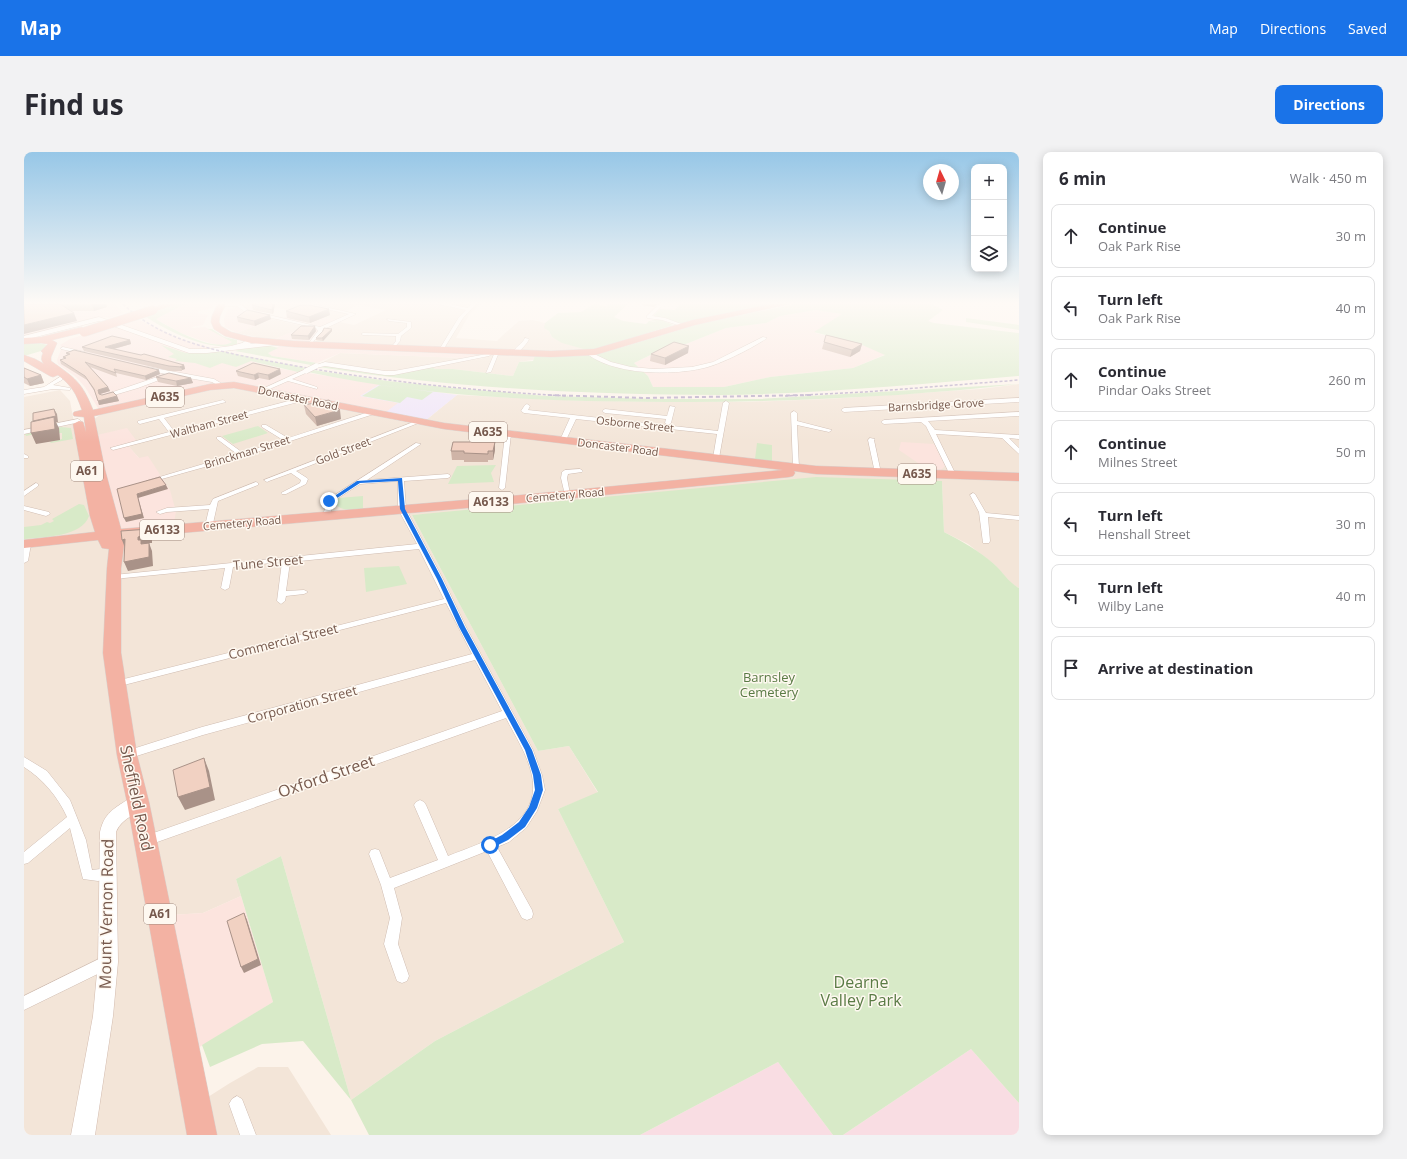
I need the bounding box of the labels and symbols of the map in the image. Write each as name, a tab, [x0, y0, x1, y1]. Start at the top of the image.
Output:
north arrow	[923, 164, 959, 200]
street label: Doncaster Road	[257, 382, 340, 413]
road number: A635	[146, 387, 184, 407]
street label: Barnsbridge Grove	[888, 394, 984, 415]
street label: Waltham Street	[168, 406, 249, 441]
street label: Osborne Street	[595, 412, 675, 435]
road number: A635	[469, 422, 507, 442]
street label: Brinckman Street	[202, 431, 292, 472]
street label: Gold Street	[313, 433, 373, 468]
street label: Doncaster Road	[577, 434, 660, 459]
road number: A61	[71, 461, 103, 481]
road number: A635	[898, 464, 936, 484]
street label: Cemetery Road	[525, 484, 605, 505]
route end	[320, 492, 338, 510]
road number: A6133	[469, 492, 513, 512]
street label: Cemetery Road	[202, 512, 282, 533]
road number: A6133	[140, 520, 184, 540]
street label: Tune Street	[232, 550, 304, 574]
street label: Commercial Street	[226, 619, 340, 663]
park label: Barnsley Cemetery	[740, 668, 799, 701]
street label: Corporation Street	[245, 681, 359, 727]
street label: Sheffield Road	[115, 743, 159, 853]
street label: Oxford Street	[275, 749, 378, 803]
route start	[481, 836, 499, 854]
street label: Mount Vernon Road	[94, 839, 118, 989]
road number: A61	[144, 904, 176, 924]
park label: Dearne Valley Park	[820, 971, 902, 1011]

